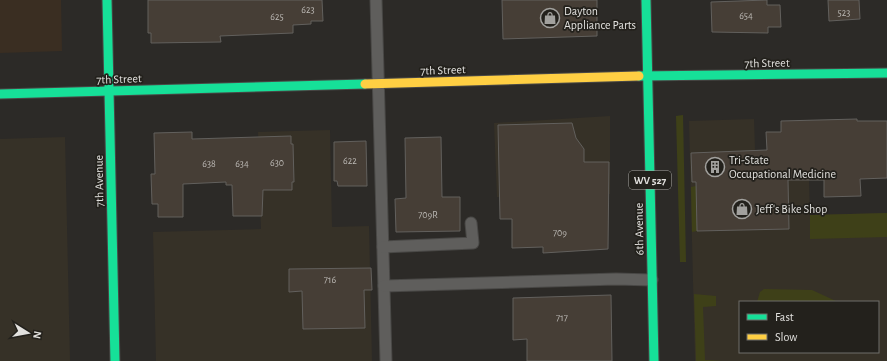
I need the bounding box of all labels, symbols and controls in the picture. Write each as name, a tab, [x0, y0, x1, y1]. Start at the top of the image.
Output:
house number: 623	[301, 5, 315, 15]
place label: Dayton Appliance Parts	[564, 5, 636, 31]
shop icon: Dayton Appliance Parts	[539, 7, 561, 29]
house number: 523	[838, 8, 850, 18]
house number: 654	[739, 11, 753, 21]
house number: 625	[270, 12, 284, 22]
street label: 7th Street	[744, 57, 790, 69]
street label: 7th Street	[420, 63, 466, 77]
street label: 7th Street	[96, 72, 142, 86]
place label: Tri-State Occupational Medicine	[729, 154, 836, 180]
street label: 7th Avenue	[93, 155, 105, 207]
house number: 622	[343, 156, 357, 166]
building icon: Tri-State Occupational Medicine	[704, 156, 726, 178]
house number: 630	[270, 158, 284, 168]
house number: 638	[202, 159, 216, 169]
house number: 634	[235, 159, 249, 169]
road number: WV 527	[629, 171, 671, 189]
shop icon: Jeff's Bike Shop	[731, 198, 753, 220]
street label: 6th Avenue	[633, 203, 645, 255]
place label: Jeff's Bike Shop	[756, 203, 827, 215]
house number: 709R	[418, 210, 438, 220]
house number: 709	[553, 228, 567, 238]
house number: 716	[324, 275, 336, 285]
legend	[739, 301, 879, 353]
text: Fast	[775, 311, 794, 323]
north arrow	[8, 313, 48, 353]
house number: 717	[556, 313, 568, 323]
text: N	[31, 330, 43, 340]
text: Slow	[775, 331, 797, 343]

